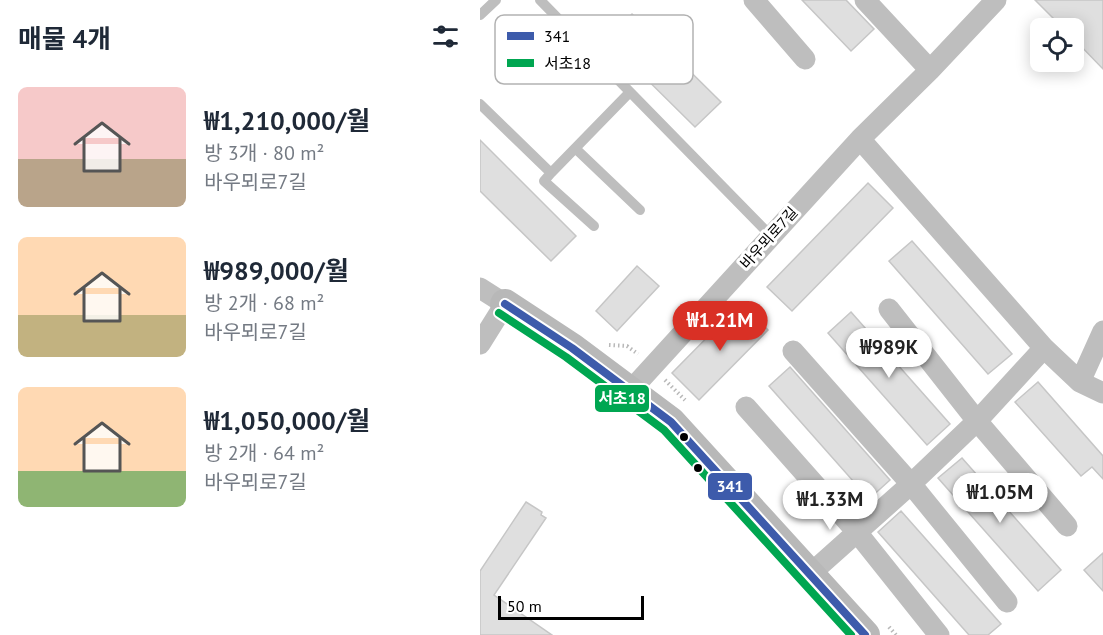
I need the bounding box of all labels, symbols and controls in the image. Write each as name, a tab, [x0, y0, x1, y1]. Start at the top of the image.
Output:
legend	[495, 15, 693, 84]
map controls	[1030, 18, 1084, 72]
button: locate	[1030, 18, 1084, 72]
icon: filters	[429, 20, 462, 53]
text: 매물 4개	[18, 22, 111, 55]
text: 341	[544, 26, 570, 46]
text: 서초18	[544, 53, 591, 73]
text: ₩1,210,000/월	[204, 104, 370, 137]
icon: home	[66, 111, 138, 183]
text: 방 3개 · 80 m²	[204, 140, 324, 166]
text: 바우뫼로7길	[204, 169, 307, 195]
street label: 바우뫼로7길	[736, 203, 802, 273]
text: ₩989,000/월	[204, 254, 349, 287]
icon: home	[66, 261, 138, 333]
text: 방 2개 · 68 m²	[204, 290, 324, 316]
pin: ₩1.21M	[671, 301, 769, 352]
text: ₩1.21M	[687, 307, 753, 333]
text: 바우뫼로7길	[204, 319, 307, 345]
pin: ₩989K	[847, 328, 931, 379]
text: ₩989K	[860, 334, 918, 360]
line badge: 서초18	[594, 384, 650, 413]
text: 서초18	[598, 388, 646, 408]
text: ₩1,050,000/월	[204, 404, 370, 437]
icon: home	[66, 411, 138, 483]
unlabelled marker	[678, 431, 690, 443]
text: 방 2개 · 64 m²	[204, 440, 324, 466]
unlabelled marker	[692, 462, 704, 474]
text: 바우뫼로7길	[204, 469, 307, 495]
line badge: 341	[707, 472, 753, 501]
pin: ₩1.05M	[951, 473, 1049, 524]
text: 341	[716, 476, 744, 496]
text: ₩1.05M	[967, 479, 1033, 505]
pin: ₩1.33M	[781, 480, 879, 531]
text: ₩1.33M	[797, 486, 863, 512]
scale bar	[498, 593, 644, 620]
text: 50 m	[507, 596, 542, 616]

